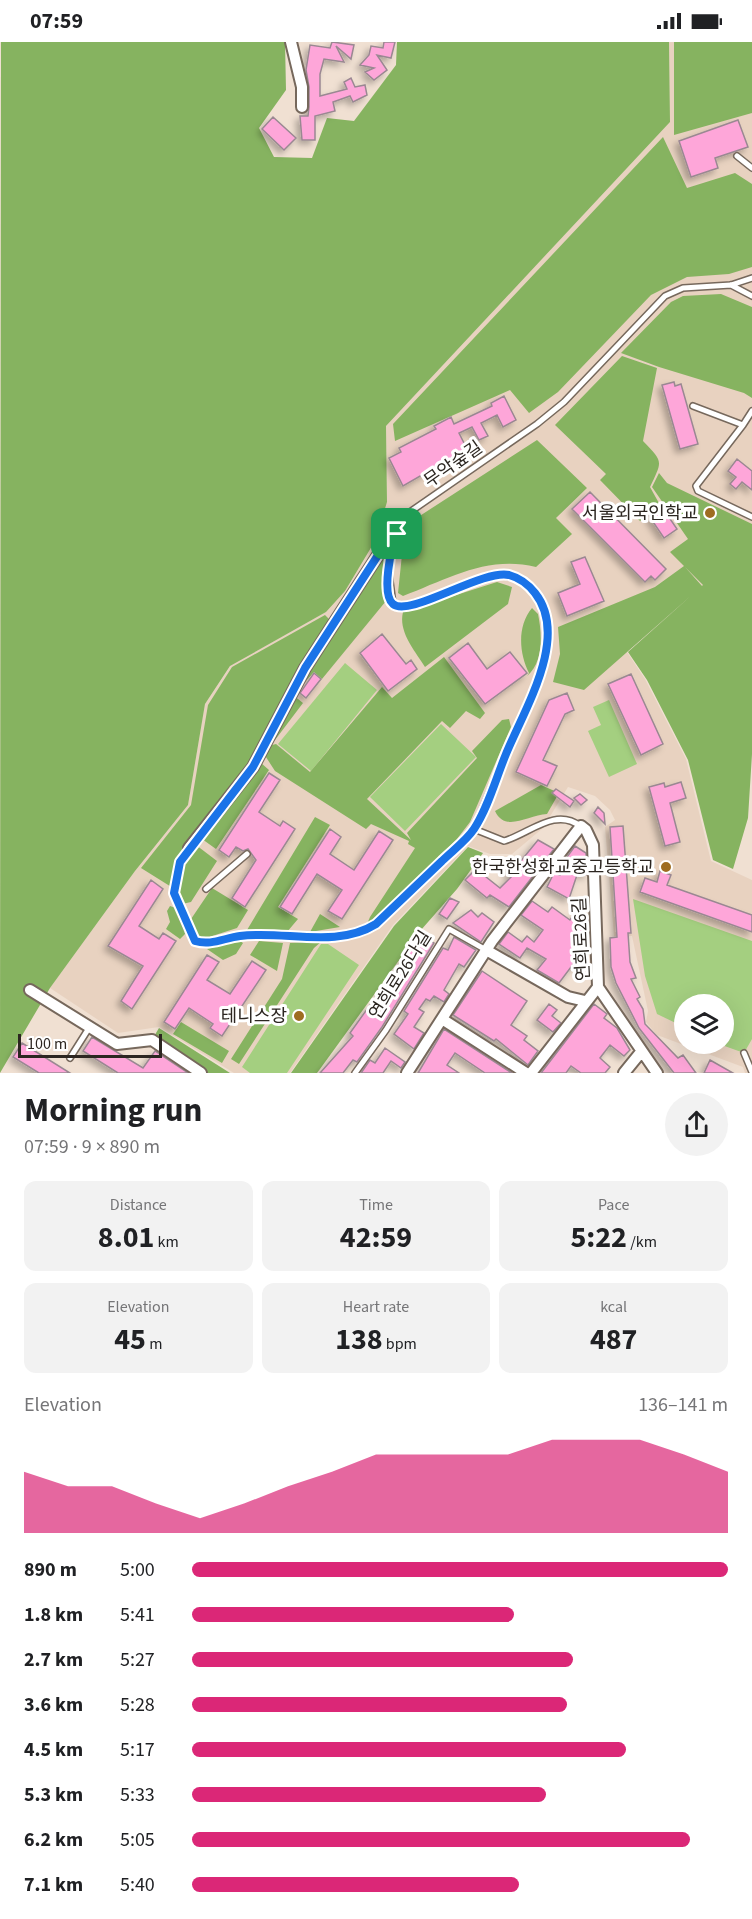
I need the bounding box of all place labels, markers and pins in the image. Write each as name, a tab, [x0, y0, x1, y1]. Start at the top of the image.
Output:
place label: 서울외국인학교	[582, 501, 698, 526]
marker: 서울외국인학교	[703, 506, 717, 520]
pin	[371, 508, 422, 559]
place label: 한국한성화교중고등학교	[472, 855, 654, 880]
marker: 한국한성화교중고등학교	[659, 860, 673, 874]
place label: 테니스장	[221, 1004, 287, 1029]
marker: 테니스장	[292, 1009, 306, 1023]

